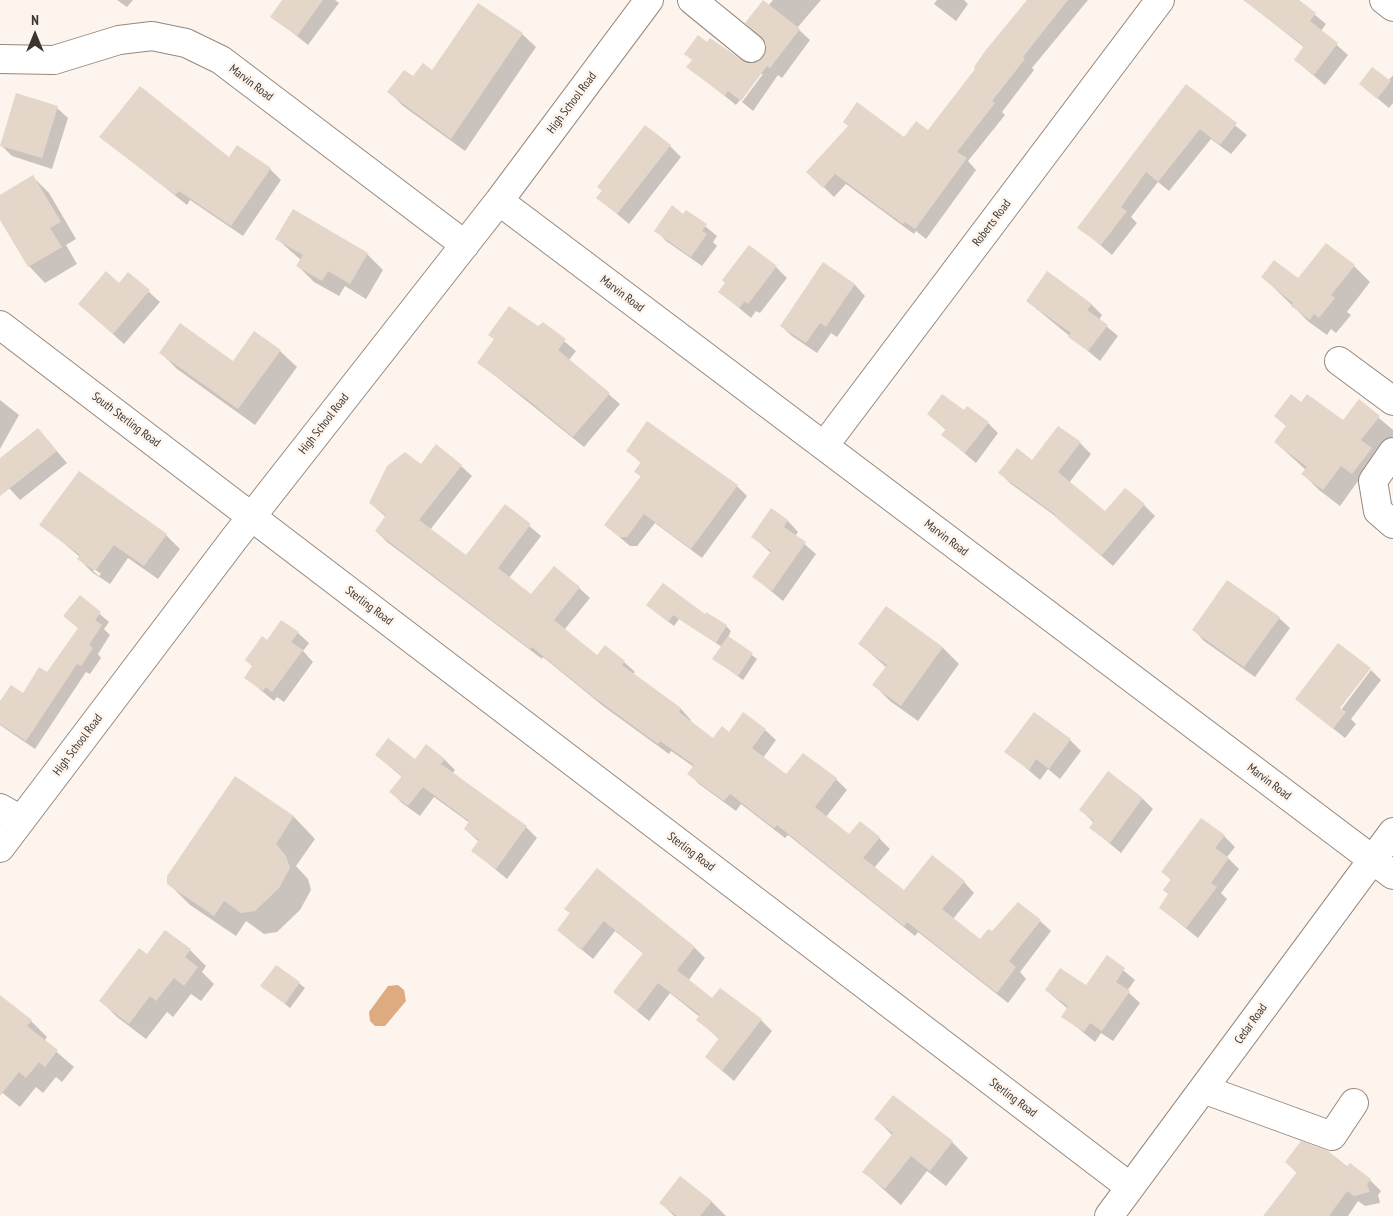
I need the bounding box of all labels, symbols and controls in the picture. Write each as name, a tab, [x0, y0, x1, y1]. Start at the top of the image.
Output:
north arrow	[10, 10, 60, 60]
text: N	[31, 11, 39, 29]
street label: Marvin Road	[226, 62, 276, 104]
street label: High School Road	[544, 70, 600, 136]
street label: Roberts Road	[970, 197, 1014, 249]
street label: Marvin Road	[597, 273, 647, 315]
street label: South Sterling Road	[89, 390, 163, 450]
street label: High School Road	[296, 391, 352, 457]
street label: Marvin Road	[921, 517, 971, 559]
street label: Sterling Road	[343, 584, 395, 628]
street label: High School Road	[50, 712, 106, 778]
street label: Marvin Road	[1244, 761, 1294, 803]
street label: Sterling Road	[665, 830, 717, 874]
street label: Cedar Road	[1232, 1001, 1270, 1047]
street label: Sterling Road	[987, 1076, 1039, 1120]

